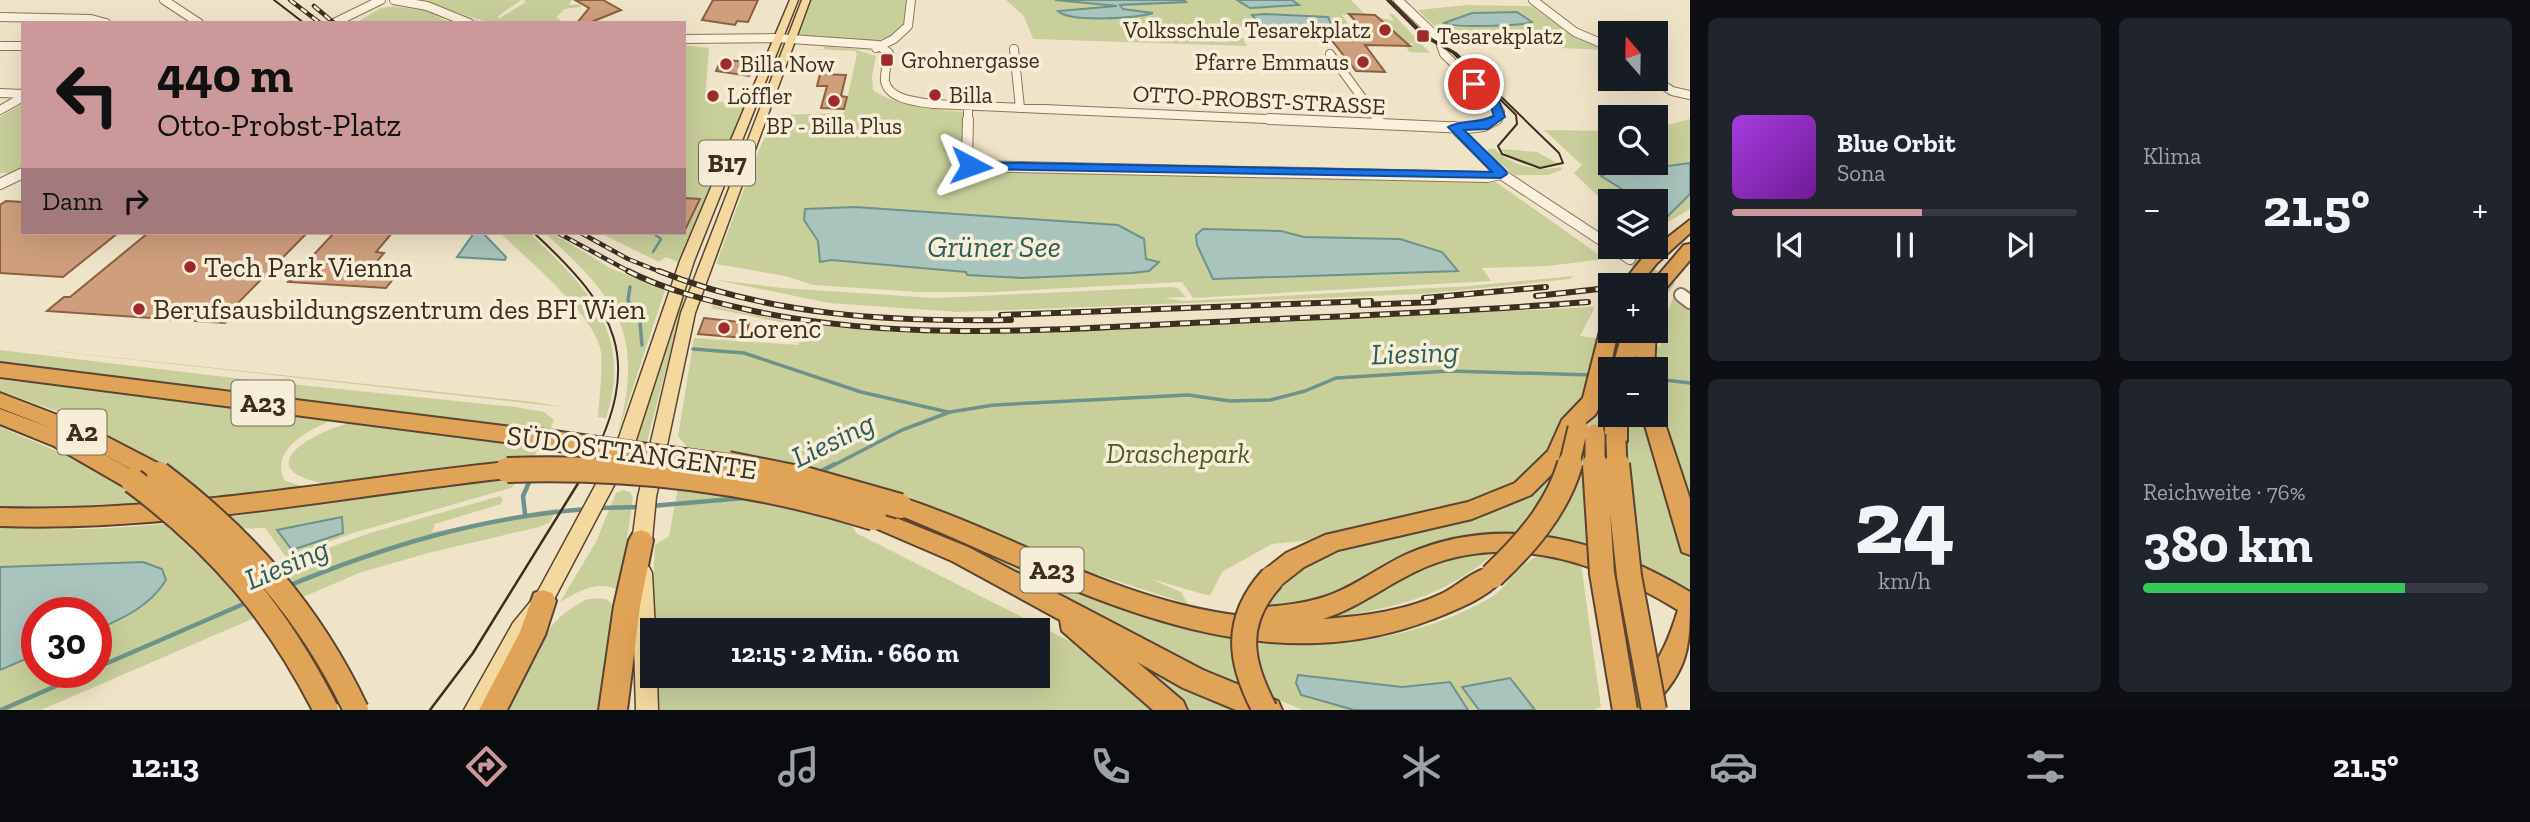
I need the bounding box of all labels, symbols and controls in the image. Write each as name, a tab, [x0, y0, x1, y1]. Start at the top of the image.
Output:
place label: Volksschule Tesarekplatz	[1122, 16, 1371, 44]
north arrow	[1598, 21, 1668, 91]
map controls	[1598, 21, 1668, 427]
marker: Volksschule Tesarekplatz	[1377, 22, 1393, 38]
place label: Tesarekplatz	[1437, 22, 1564, 50]
marker: Tesarekplatz	[1415, 28, 1431, 44]
text: 440 m	[157, 46, 293, 105]
place label: Grohnergasse	[901, 46, 1040, 74]
place label: Pfarre Emmaus	[1195, 48, 1349, 76]
icon: left	[42, 49, 133, 140]
place label: Billa Now	[740, 50, 835, 78]
marker: Grohnergasse	[879, 52, 895, 68]
marker: Pfarre Emmaus	[1355, 54, 1371, 70]
pin	[1444, 54, 1504, 114]
marker: Billa Now	[718, 56, 734, 72]
icon: arrive	[1455, 65, 1493, 103]
street label: OTTO-PROBST-STRASSE	[1132, 79, 1386, 121]
place label: Billa	[949, 81, 993, 109]
place label: Löffler	[727, 82, 793, 110]
marker: Billa	[927, 87, 943, 103]
marker: Löffler	[705, 88, 721, 104]
marker: BP - Billa Plus	[826, 93, 842, 109]
button: search	[1598, 105, 1668, 175]
text: Otto-Probst-Platz	[157, 106, 401, 144]
place label: BP - Billa Plus	[766, 112, 902, 140]
text: Blue Orbit	[1837, 127, 1956, 159]
position arrow	[934, 129, 1008, 203]
road number: B17	[699, 140, 755, 186]
text: Klima	[2143, 142, 2201, 170]
text: Sona	[1837, 159, 1885, 187]
text: 21.5°	[2263, 177, 2370, 239]
icon: right	[117, 182, 155, 220]
text: Dann	[42, 185, 103, 217]
text: −	[2143, 186, 2161, 232]
text: +	[2472, 186, 2488, 232]
button: layers	[1598, 189, 1668, 259]
icon: previous	[1771, 226, 1809, 264]
icon: pause	[1886, 226, 1924, 264]
icon: next	[2001, 226, 2039, 264]
water label: Grüner See	[927, 229, 1061, 265]
place label: Tech Park Vienna	[204, 251, 413, 284]
marker: Tech Park Vienna	[182, 259, 198, 275]
button: +	[1598, 273, 1668, 343]
place label: Berufsausbildungszentrum des BFI Wien	[153, 293, 646, 326]
marker: Berufsausbildungszentrum des BFI Wien	[131, 301, 147, 317]
place label: Lorenc	[738, 312, 822, 345]
marker: Lorenc	[716, 320, 732, 336]
water label: Liesing	[1371, 333, 1460, 373]
button: −	[1598, 357, 1668, 427]
road number: A23	[232, 380, 294, 426]
water label: Liesing	[786, 404, 881, 475]
road number: A2	[57, 410, 106, 454]
street label: SÜDOSTTANGENTE	[505, 419, 759, 486]
park label: Draschepark	[1106, 437, 1250, 470]
text: 24	[1854, 467, 1955, 576]
text: Reichweite · 76%	[2143, 478, 2306, 506]
text: 380 km	[2143, 513, 2313, 575]
water label: Liesing	[240, 530, 335, 598]
road number: A23	[1020, 548, 1084, 592]
text: km/h	[1878, 567, 1931, 595]
speed limit sign: 30	[21, 597, 112, 688]
text: 12:15 · 2 Min. · 660 m	[731, 637, 959, 669]
icon: directions	[462, 742, 511, 791]
icon: music	[774, 742, 823, 791]
icon: phone	[1086, 742, 1135, 791]
icon: climate	[1397, 742, 1446, 791]
icon: car	[1709, 742, 1758, 791]
icon: filters	[2021, 742, 2070, 791]
text: 12:13	[131, 747, 199, 785]
text: 21.5°	[2333, 747, 2399, 785]

